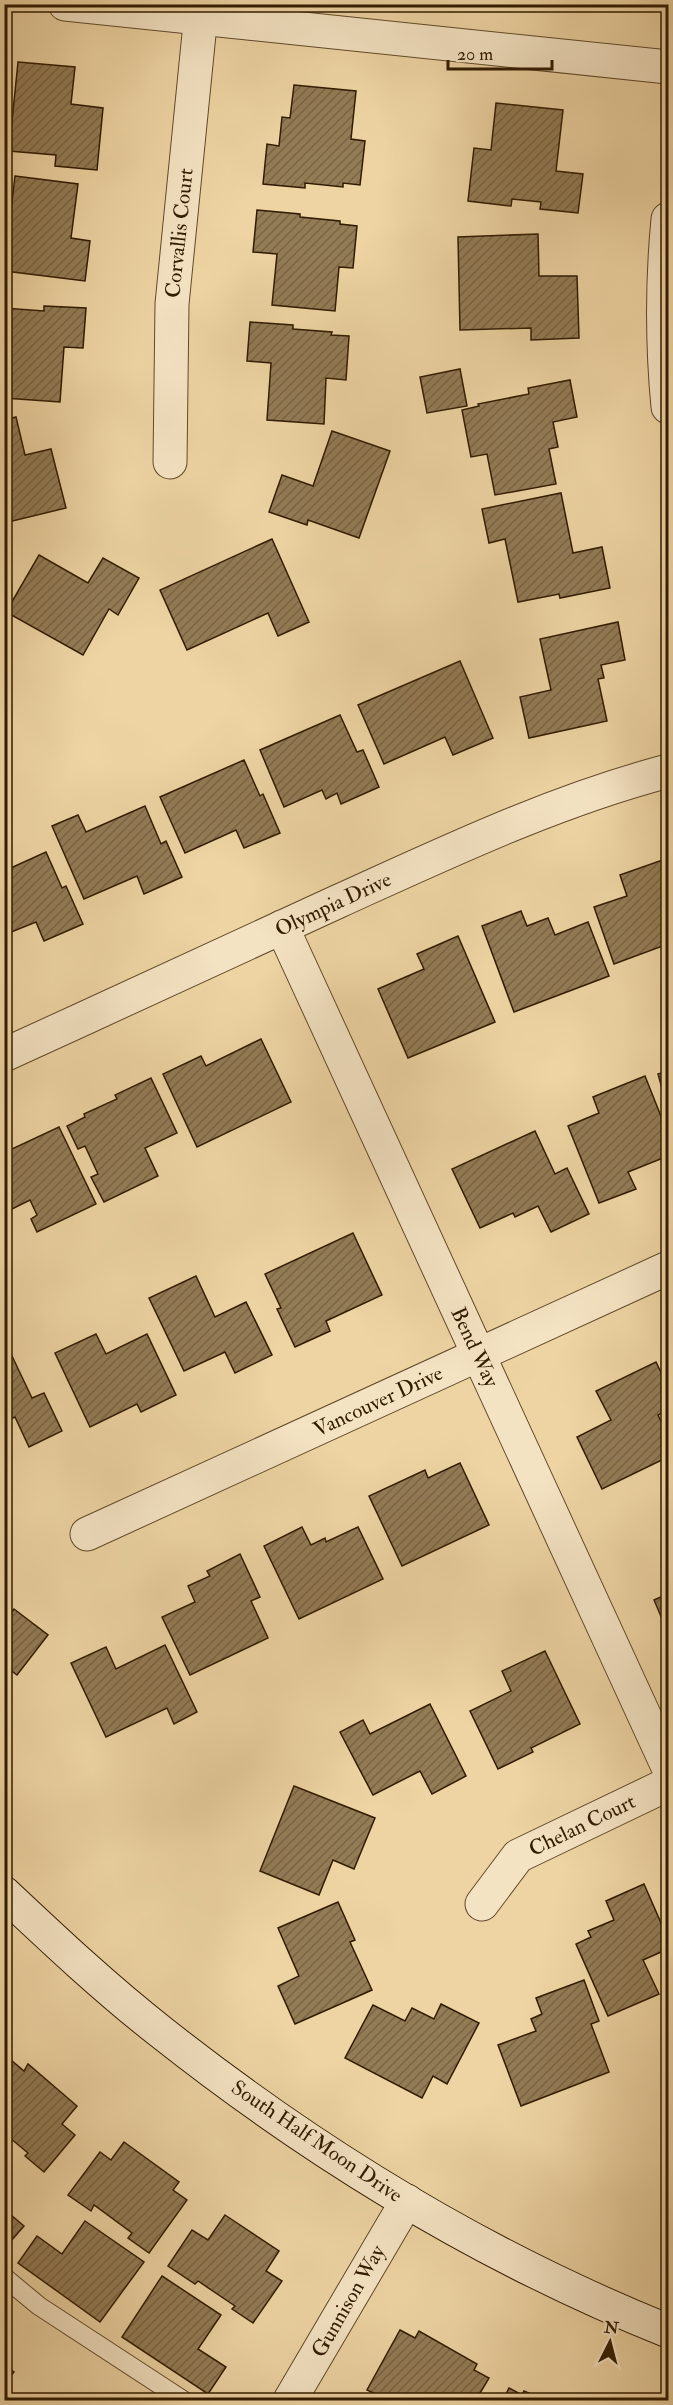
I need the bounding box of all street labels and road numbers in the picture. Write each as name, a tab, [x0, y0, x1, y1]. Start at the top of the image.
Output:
street label: Corvallis Court	[159, 167, 200, 299]
street label: Olympia Drive	[271, 866, 396, 943]
street label: Bend Way	[444, 1303, 505, 1392]
street label: Vancouver Drive	[309, 1360, 447, 1443]
street label: Chelan Court	[524, 1788, 640, 1863]
street label: South Half Moon Drive	[226, 2074, 408, 2209]
street label: Gunnison Way	[305, 2239, 392, 2362]

